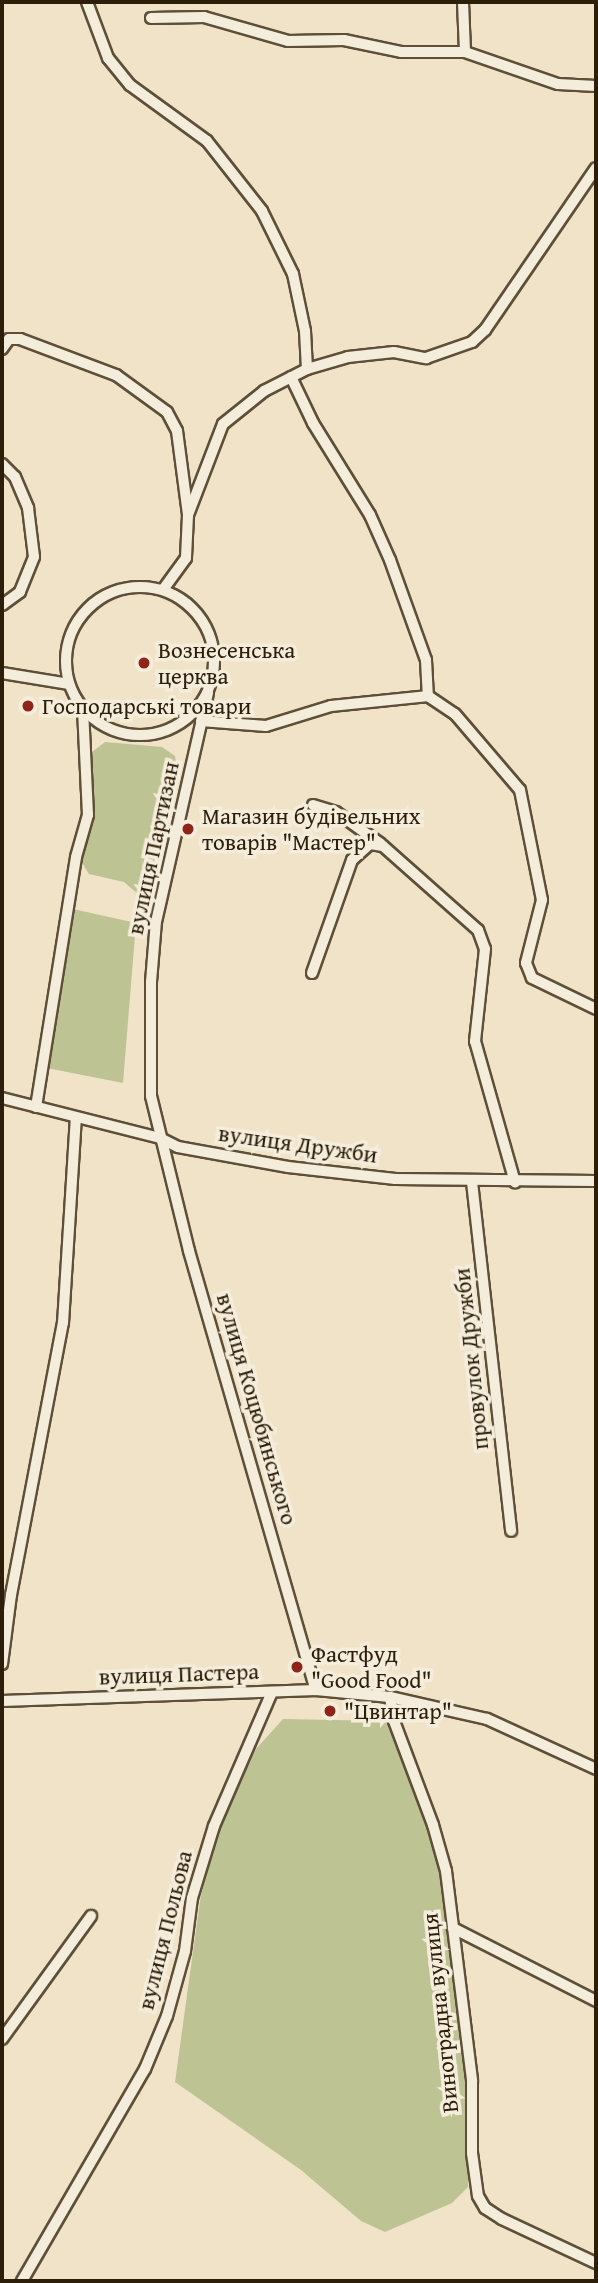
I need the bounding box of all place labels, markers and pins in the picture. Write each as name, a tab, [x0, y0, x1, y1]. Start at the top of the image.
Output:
place label: Вознесенська церква	[158, 636, 295, 690]
marker: Вознесенська церква	[136, 655, 152, 671]
place label: Господарські товари	[42, 692, 251, 720]
marker: Господарські товари	[20, 698, 36, 714]
place label: Магазин будівельних товарів "Мастер"	[202, 802, 420, 856]
marker: Магазин будівельних товарів "Мастер"	[180, 821, 196, 837]
place label: Фастфуд "Good Food"	[311, 1640, 432, 1694]
marker: Фастфуд "Good Food"	[289, 1659, 305, 1675]
place label: "Цвинтар"	[344, 1697, 452, 1725]
marker: "Цвинтар"	[322, 1703, 338, 1719]

